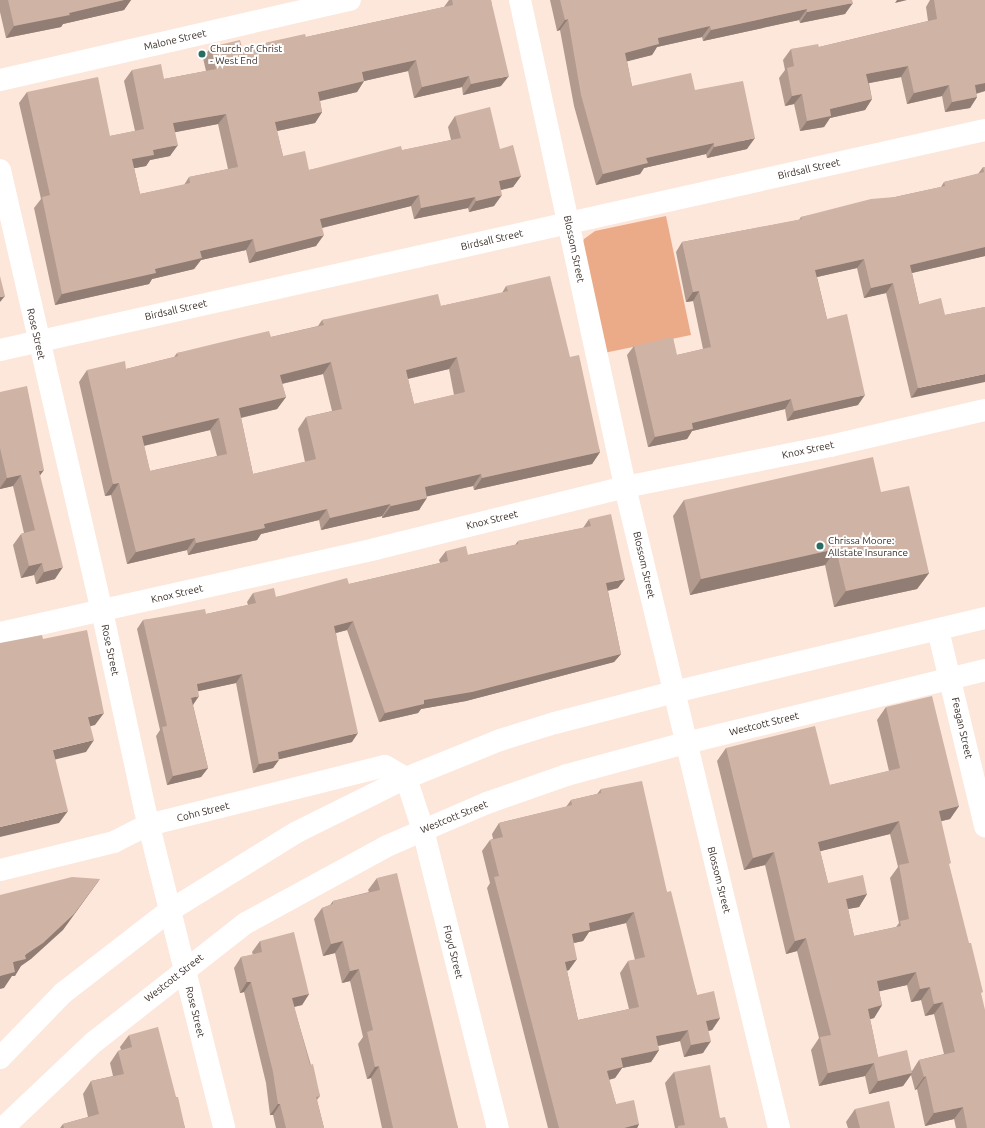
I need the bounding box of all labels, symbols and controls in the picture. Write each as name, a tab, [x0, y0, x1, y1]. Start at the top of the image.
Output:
street label: Malone Street	[143, 27, 207, 53]
place label: Church of Christ - West End	[210, 42, 282, 66]
marker: Church of Christ - West End	[197, 49, 207, 59]
street label: Birdsall Street	[777, 156, 841, 182]
street label: Blossom Street	[561, 214, 587, 284]
street label: Birdsall Street	[460, 227, 524, 253]
street label: Birdsall Street	[144, 297, 208, 323]
street label: Rose Street	[24, 307, 48, 361]
street label: Knox Street	[781, 439, 835, 461]
street label: Knox Street	[465, 508, 519, 532]
street label: Blossom Street	[630, 530, 658, 600]
place label: Chrissa Moore: Allstate Insurance	[828, 534, 908, 558]
marker: Chrissa Moore: Allstate Insurance	[815, 541, 825, 551]
street label: Knox Street	[150, 582, 204, 606]
street label: Rose Street	[99, 623, 121, 677]
street label: Feagan Street	[949, 696, 975, 760]
street label: Westcott Street	[728, 710, 800, 738]
street label: Westcott Street	[419, 798, 489, 836]
street label: Cohn Street	[176, 800, 230, 824]
street label: Blossom Street	[705, 845, 733, 915]
street label: Floyd Street	[441, 924, 465, 980]
street label: Westcott Street	[142, 951, 206, 1005]
street label: Rose Street	[183, 985, 207, 1039]

